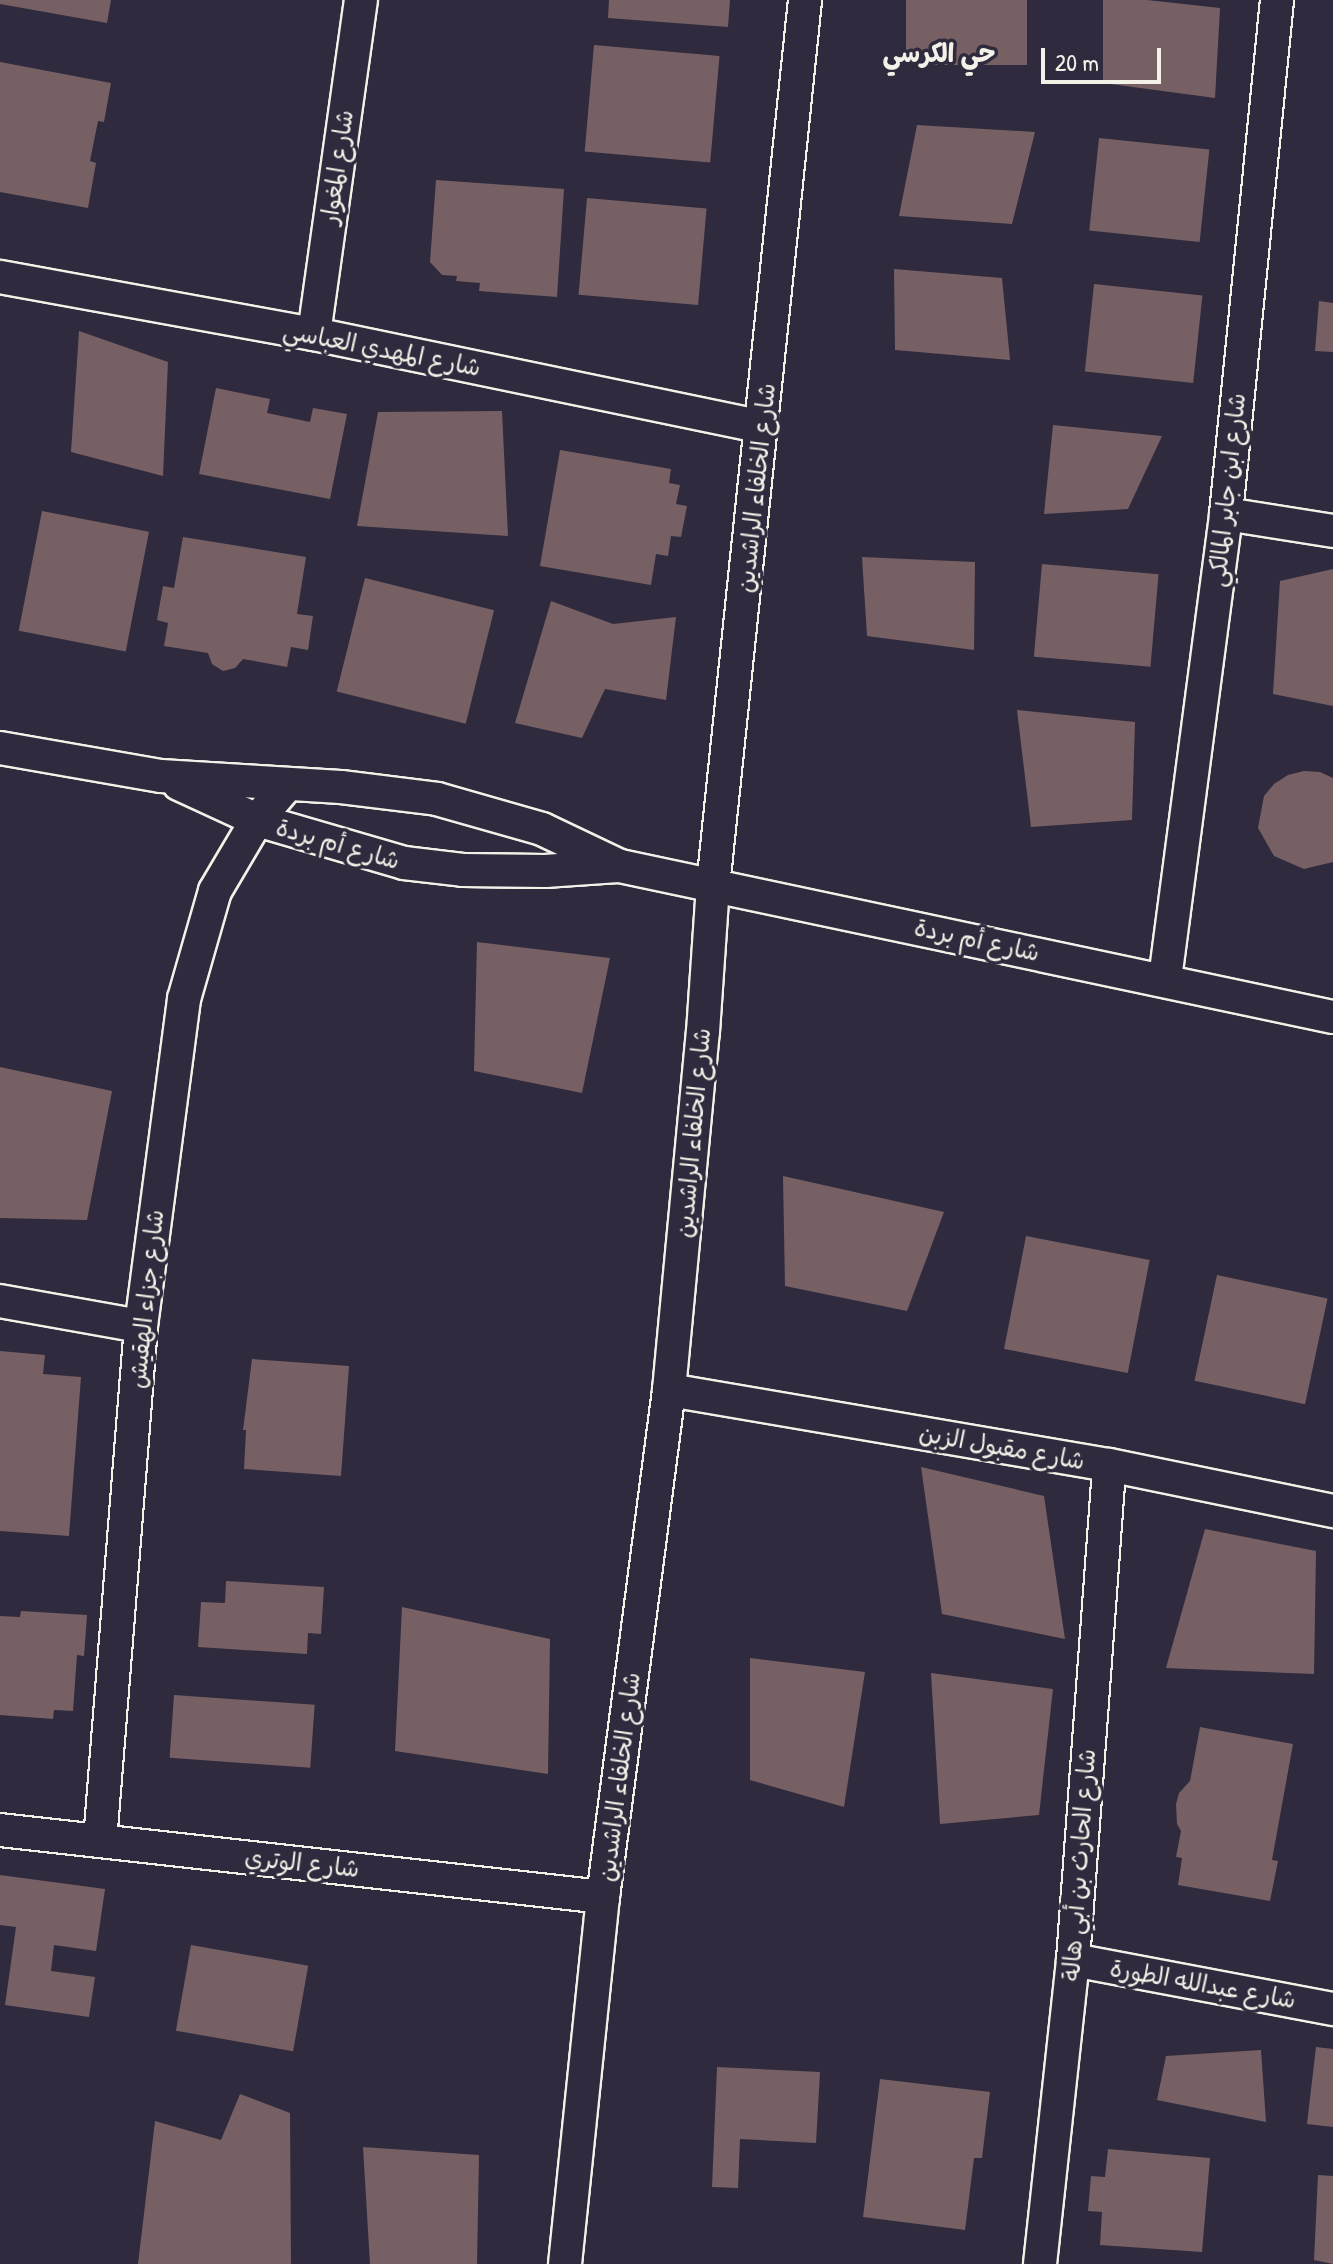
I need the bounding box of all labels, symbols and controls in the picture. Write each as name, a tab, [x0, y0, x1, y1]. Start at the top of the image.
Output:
scale bar	[1045, 32, 1165, 82]
district label: حي الكرسي	[882, 37, 996, 69]
text: 20 m	[1055, 46, 1099, 78]
street label: شارع المغوار	[315, 108, 359, 226]
street label: شارع المهدي العباسي	[281, 316, 483, 382]
street label: شارع الخلفاء الراشدين	[731, 382, 781, 594]
street label: شارع ابن جابر المالكي	[1202, 392, 1252, 588]
street label: شارع أم بردة	[273, 813, 403, 875]
street label: شارع أم بردة	[912, 913, 1042, 967]
street label: شارع الخلفاء الراشدين	[669, 1027, 717, 1239]
street label: شارع جزاء الهقيش	[122, 1208, 170, 1390]
street label: شارع مقبول الزبن	[917, 1418, 1087, 1476]
street label: شارع الخلفاء الراشدين	[592, 1671, 646, 1883]
street label: شارع الحارث بن أبي هالة	[1057, 1748, 1101, 1982]
street label: شارع الوتري	[243, 1843, 361, 1883]
street label: شارع عبدالله الطورة	[1108, 1953, 1298, 2015]

